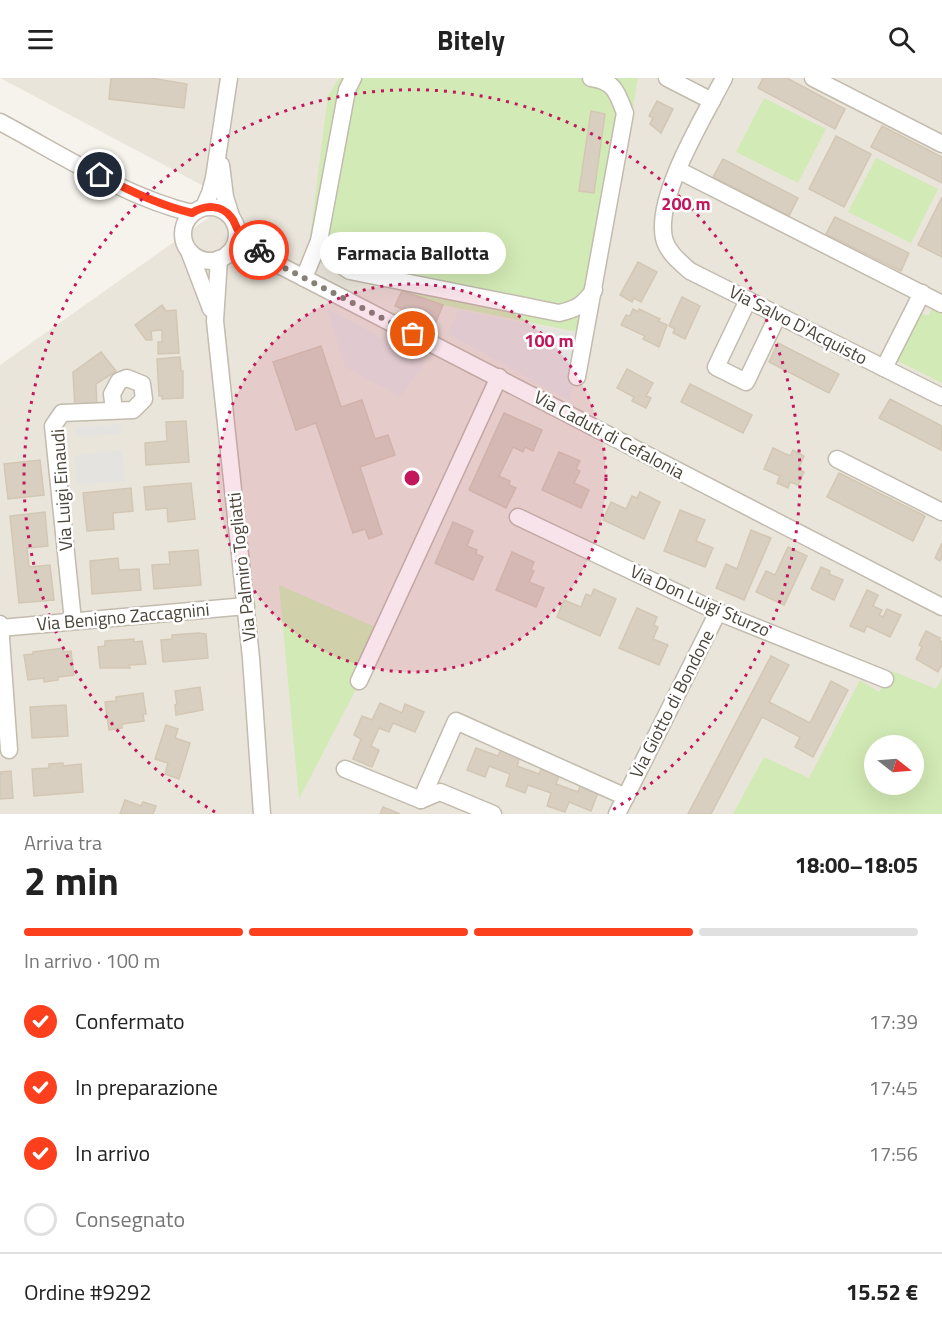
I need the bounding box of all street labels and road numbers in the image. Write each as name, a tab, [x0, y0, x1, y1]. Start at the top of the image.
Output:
street label: Via Salvo D'Acquisto	[724, 278, 872, 371]
street label: Via Caduti di Cefalonia	[529, 383, 689, 486]
street label: Via Luigi Einaudi	[44, 428, 79, 552]
street label: Via Palmiro Togliatti	[220, 491, 263, 643]
street label: Via Don Luigi Sturzo	[626, 558, 775, 644]
street label: Via Benigno Zaccagnini	[35, 596, 210, 638]
street label: Via Giotto di Bondone	[622, 625, 721, 783]

